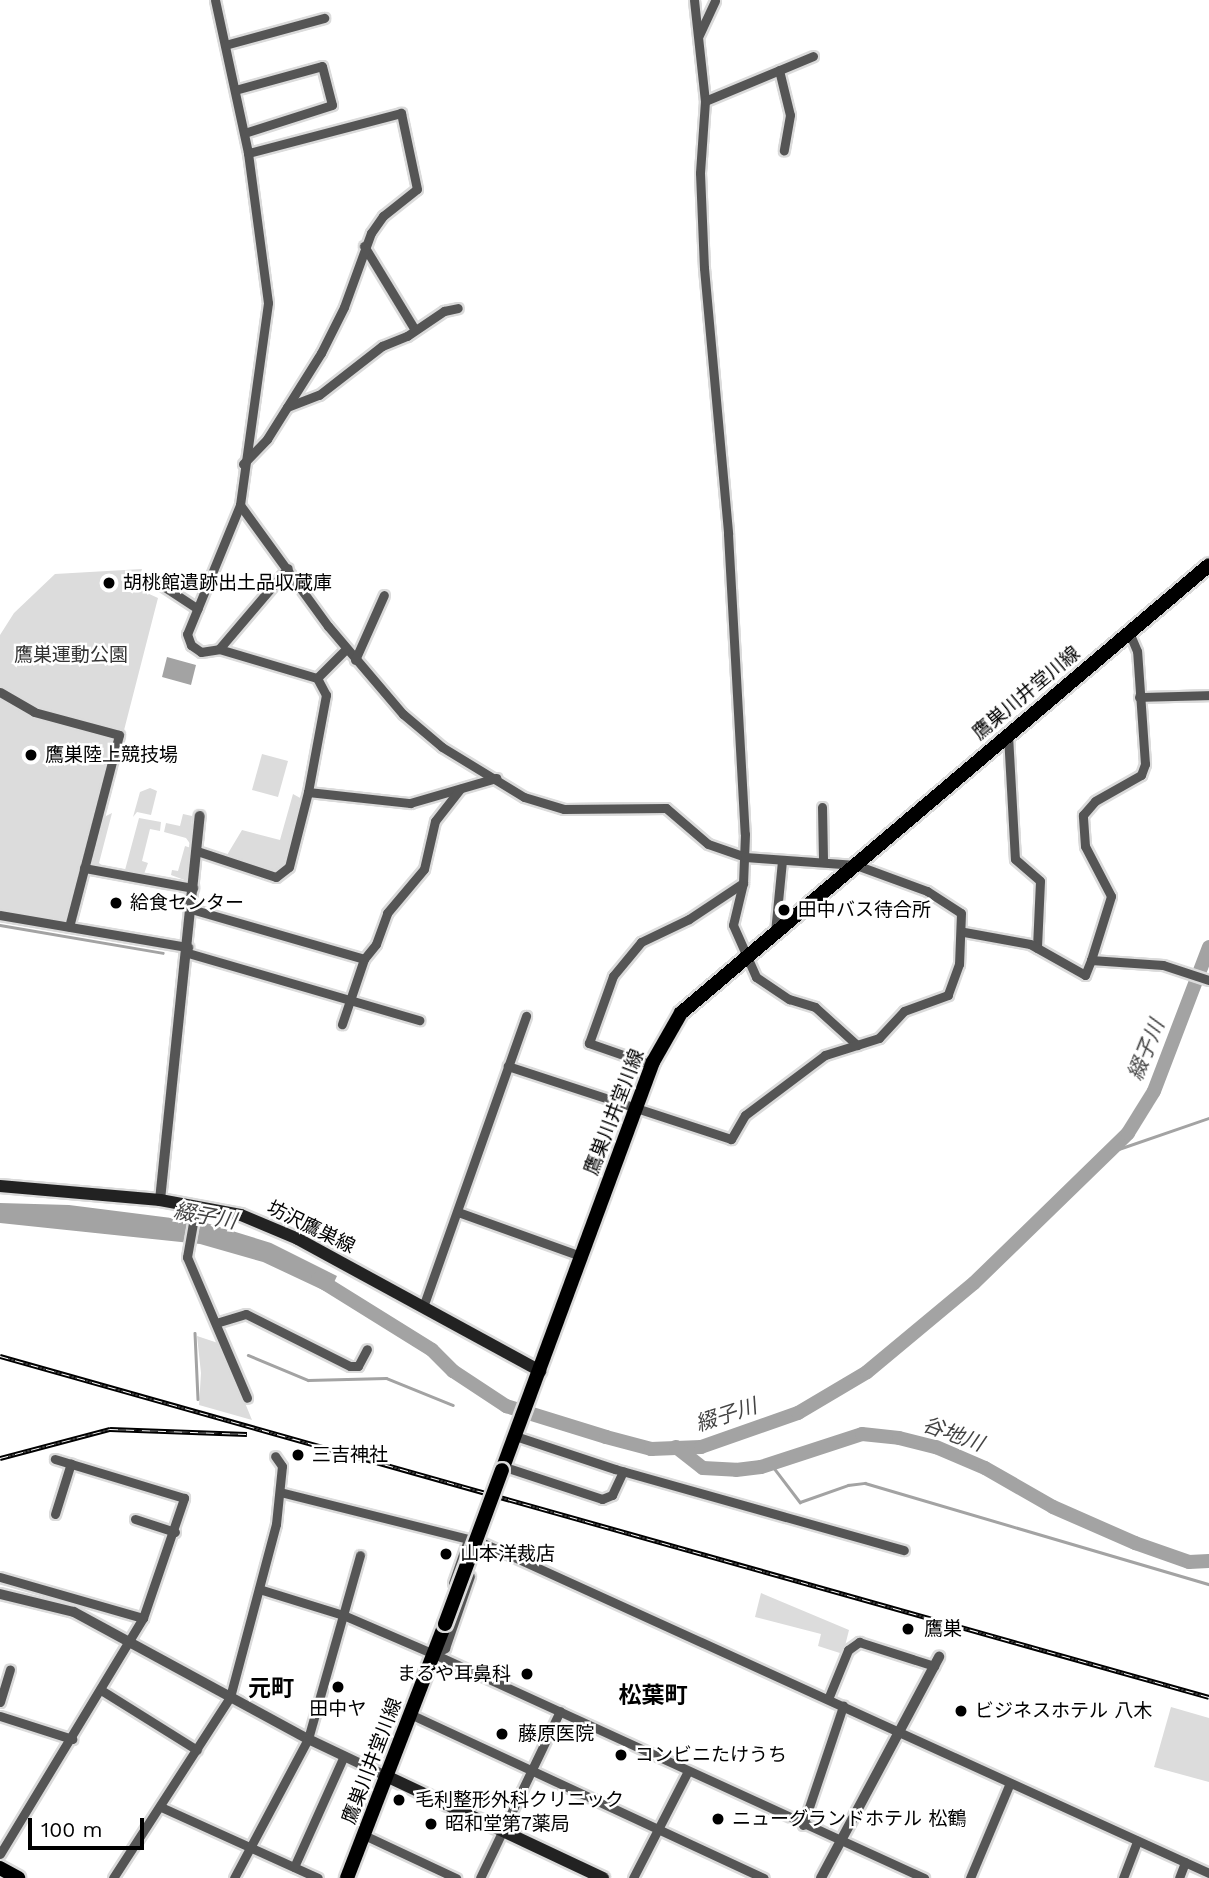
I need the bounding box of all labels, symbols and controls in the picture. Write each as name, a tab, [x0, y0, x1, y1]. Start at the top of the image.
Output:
place label: 胡桃館遺跡出土品収蔵庫	[123, 572, 332, 594]
marker: 胡桃館遺跡出土品収蔵庫	[101, 575, 117, 591]
street label: 鷹巣川井堂川線	[968, 642, 1084, 744]
park label: 鷹巣運動公園	[14, 644, 128, 666]
place label: 鷹巣陸上競技場	[45, 744, 178, 766]
marker: 鷹巣陸上競技場	[23, 747, 39, 763]
place label: 給食センター	[130, 892, 244, 914]
marker: 給食センター	[108, 895, 124, 911]
place label: 田中バス待合所	[798, 899, 931, 921]
marker: 田中バス待合所	[776, 902, 792, 918]
water label: 綴子川	[1123, 1016, 1169, 1084]
street label: 鷹巣川井堂川線	[580, 1046, 648, 1178]
street label: 坊沢鷹巣線	[263, 1196, 359, 1258]
water label: 綴子川	[172, 1198, 238, 1234]
water label: 綴子川	[692, 1393, 760, 1437]
water label: 谷地川	[919, 1411, 987, 1457]
place label: 三吉神社	[312, 1444, 388, 1466]
marker: 三吉神社	[290, 1447, 306, 1463]
place label: 山本洋裁店	[460, 1543, 555, 1565]
marker: 山本洋裁店	[438, 1546, 454, 1562]
place label: 鷹巣	[924, 1618, 962, 1640]
marker: 鷹巣	[898, 1619, 918, 1639]
place label: まるや耳鼻科	[397, 1663, 511, 1685]
marker: まるや耳鼻科	[517, 1664, 537, 1684]
district label: 元町	[248, 1675, 294, 1703]
marker: 田中ヤ	[330, 1679, 346, 1695]
district label: 松葉町	[619, 1682, 687, 1710]
street label: 鷹巣川井堂川線	[338, 1695, 406, 1827]
place label: 田中ヤ	[310, 1698, 366, 1720]
place label: ビジネスホテル 八木	[975, 1700, 1152, 1722]
marker: ビジネスホテル 八木	[953, 1703, 969, 1719]
place label: 藤原医院	[518, 1723, 594, 1745]
marker: 藤原医院	[492, 1724, 512, 1744]
place label: コンビニたけうち	[635, 1744, 787, 1766]
marker: コンビニたけうち	[613, 1747, 629, 1763]
place label: 毛利整形外科クリニック	[415, 1789, 624, 1811]
marker: 毛利整形外科クリニック	[389, 1790, 409, 1810]
scale bar	[32, 1804, 147, 1848]
place label: ニューグランドホテル 松鶴	[732, 1808, 966, 1830]
marker: ニューグランドホテル 松鶴	[710, 1811, 726, 1827]
place label: 昭和堂第7薬局	[445, 1813, 570, 1835]
marker: 昭和堂第7薬局	[423, 1816, 439, 1832]
text: 100 m	[41, 1817, 103, 1842]

